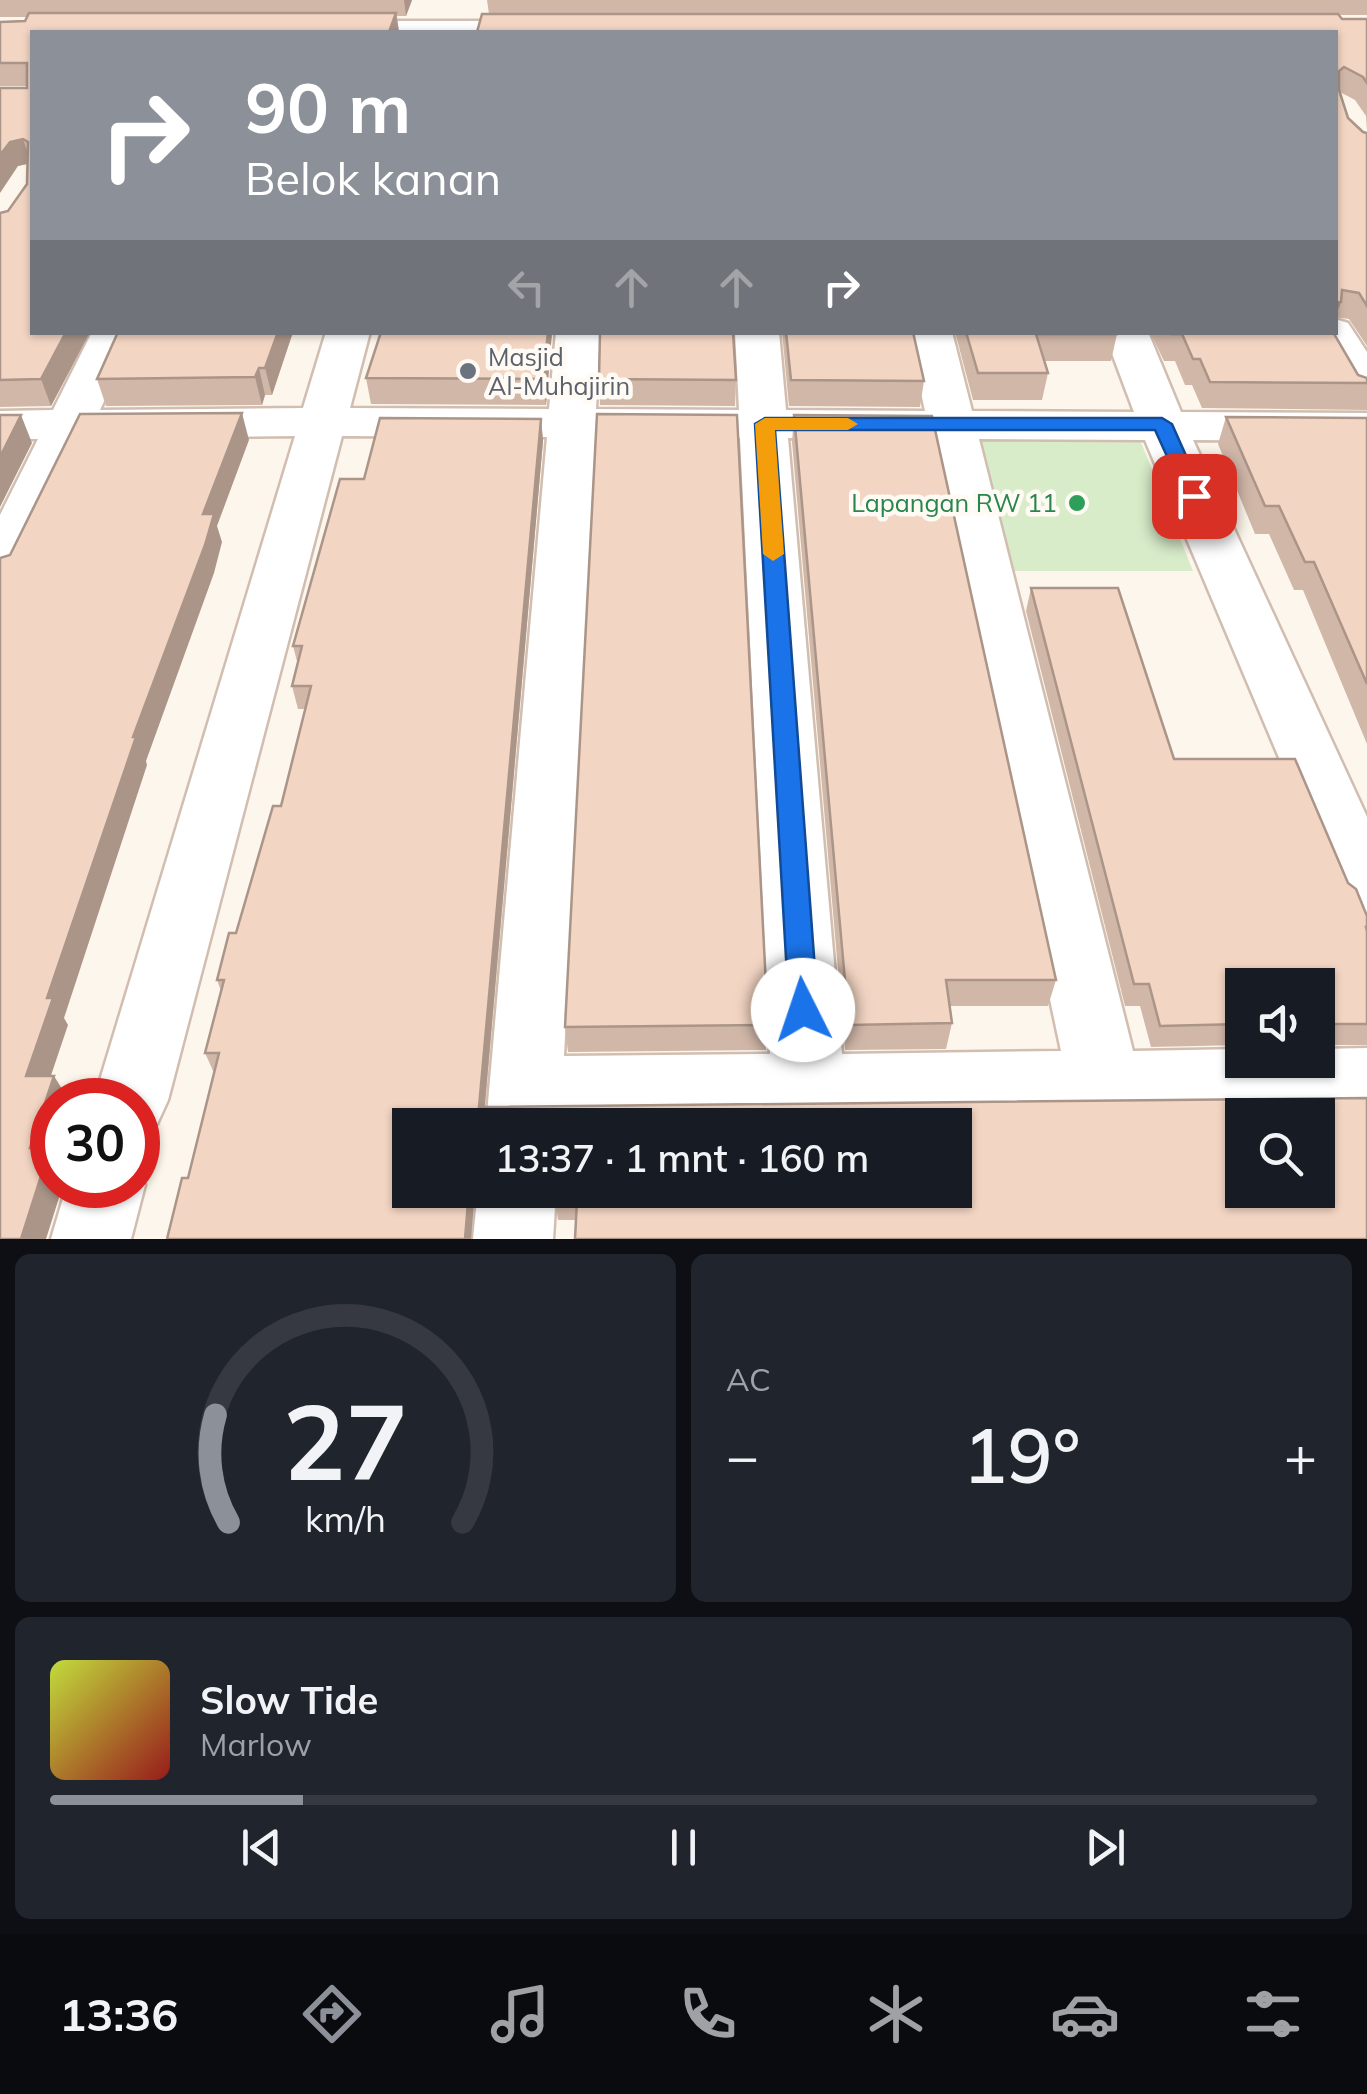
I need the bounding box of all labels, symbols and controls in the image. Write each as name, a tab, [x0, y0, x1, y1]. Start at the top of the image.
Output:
text: 90 m	[245, 63, 411, 151]
icon: right	[80, 70, 210, 200]
text: Belok kanan	[245, 150, 501, 206]
icon: left	[499, 260, 554, 315]
icon: ahead	[604, 260, 659, 315]
icon: ahead	[709, 260, 764, 315]
icon: right	[814, 260, 869, 315]
place label: Masjid Al-Muhajirin	[488, 341, 630, 401]
marker: Masjid Al-Muhajirin	[457, 360, 479, 382]
pin	[1152, 454, 1237, 539]
icon: arrive	[1167, 469, 1222, 524]
place label: Lapangan RW 11	[851, 487, 1057, 518]
marker: Lapangan RW 11	[1066, 492, 1088, 514]
position arrow	[751, 958, 855, 1062]
map controls	[1225, 968, 1335, 1208]
button: sound	[1225, 968, 1335, 1078]
speed limit sign: 30	[30, 1078, 160, 1208]
button: search	[1225, 1098, 1335, 1208]
text: 13:37 · 1 mnt · 160 m	[495, 1134, 869, 1182]
text: AC	[726, 1359, 771, 1399]
text: 27	[283, 1375, 408, 1506]
text: 19°	[962, 1408, 1081, 1502]
text: −	[726, 1421, 759, 1490]
text: +	[1284, 1421, 1317, 1490]
text: km/h	[305, 1496, 386, 1541]
text: Slow Tide	[200, 1676, 378, 1724]
text: Marlow	[200, 1724, 312, 1764]
icon: previous	[234, 1820, 289, 1875]
icon: pause	[656, 1820, 711, 1875]
icon: next	[1078, 1820, 1133, 1875]
icon: directions	[297, 1979, 367, 2049]
icon: music	[485, 1979, 555, 2049]
icon: phone	[673, 1979, 743, 2049]
icon: climate	[861, 1979, 931, 2049]
icon: car	[1050, 1979, 1120, 2049]
icon: filters	[1238, 1979, 1308, 2049]
text: 13:36	[59, 1986, 178, 2042]

